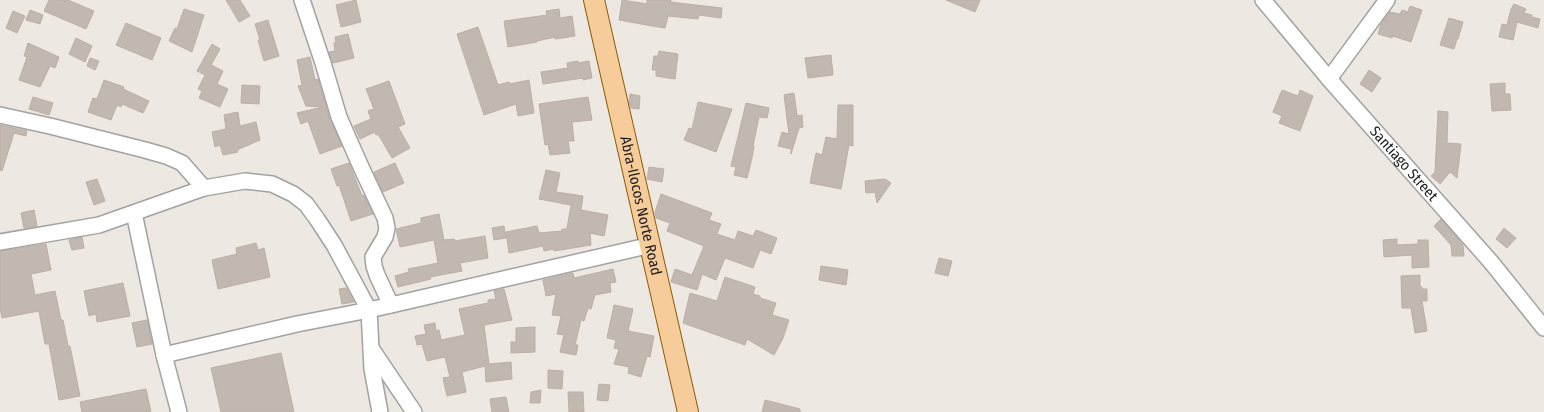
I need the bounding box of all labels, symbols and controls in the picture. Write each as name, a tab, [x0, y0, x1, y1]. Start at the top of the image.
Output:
street label: Santiago Street	[1366, 123, 1442, 205]
street label: Abra-Ilocos Norte Road	[616, 134, 666, 277]

